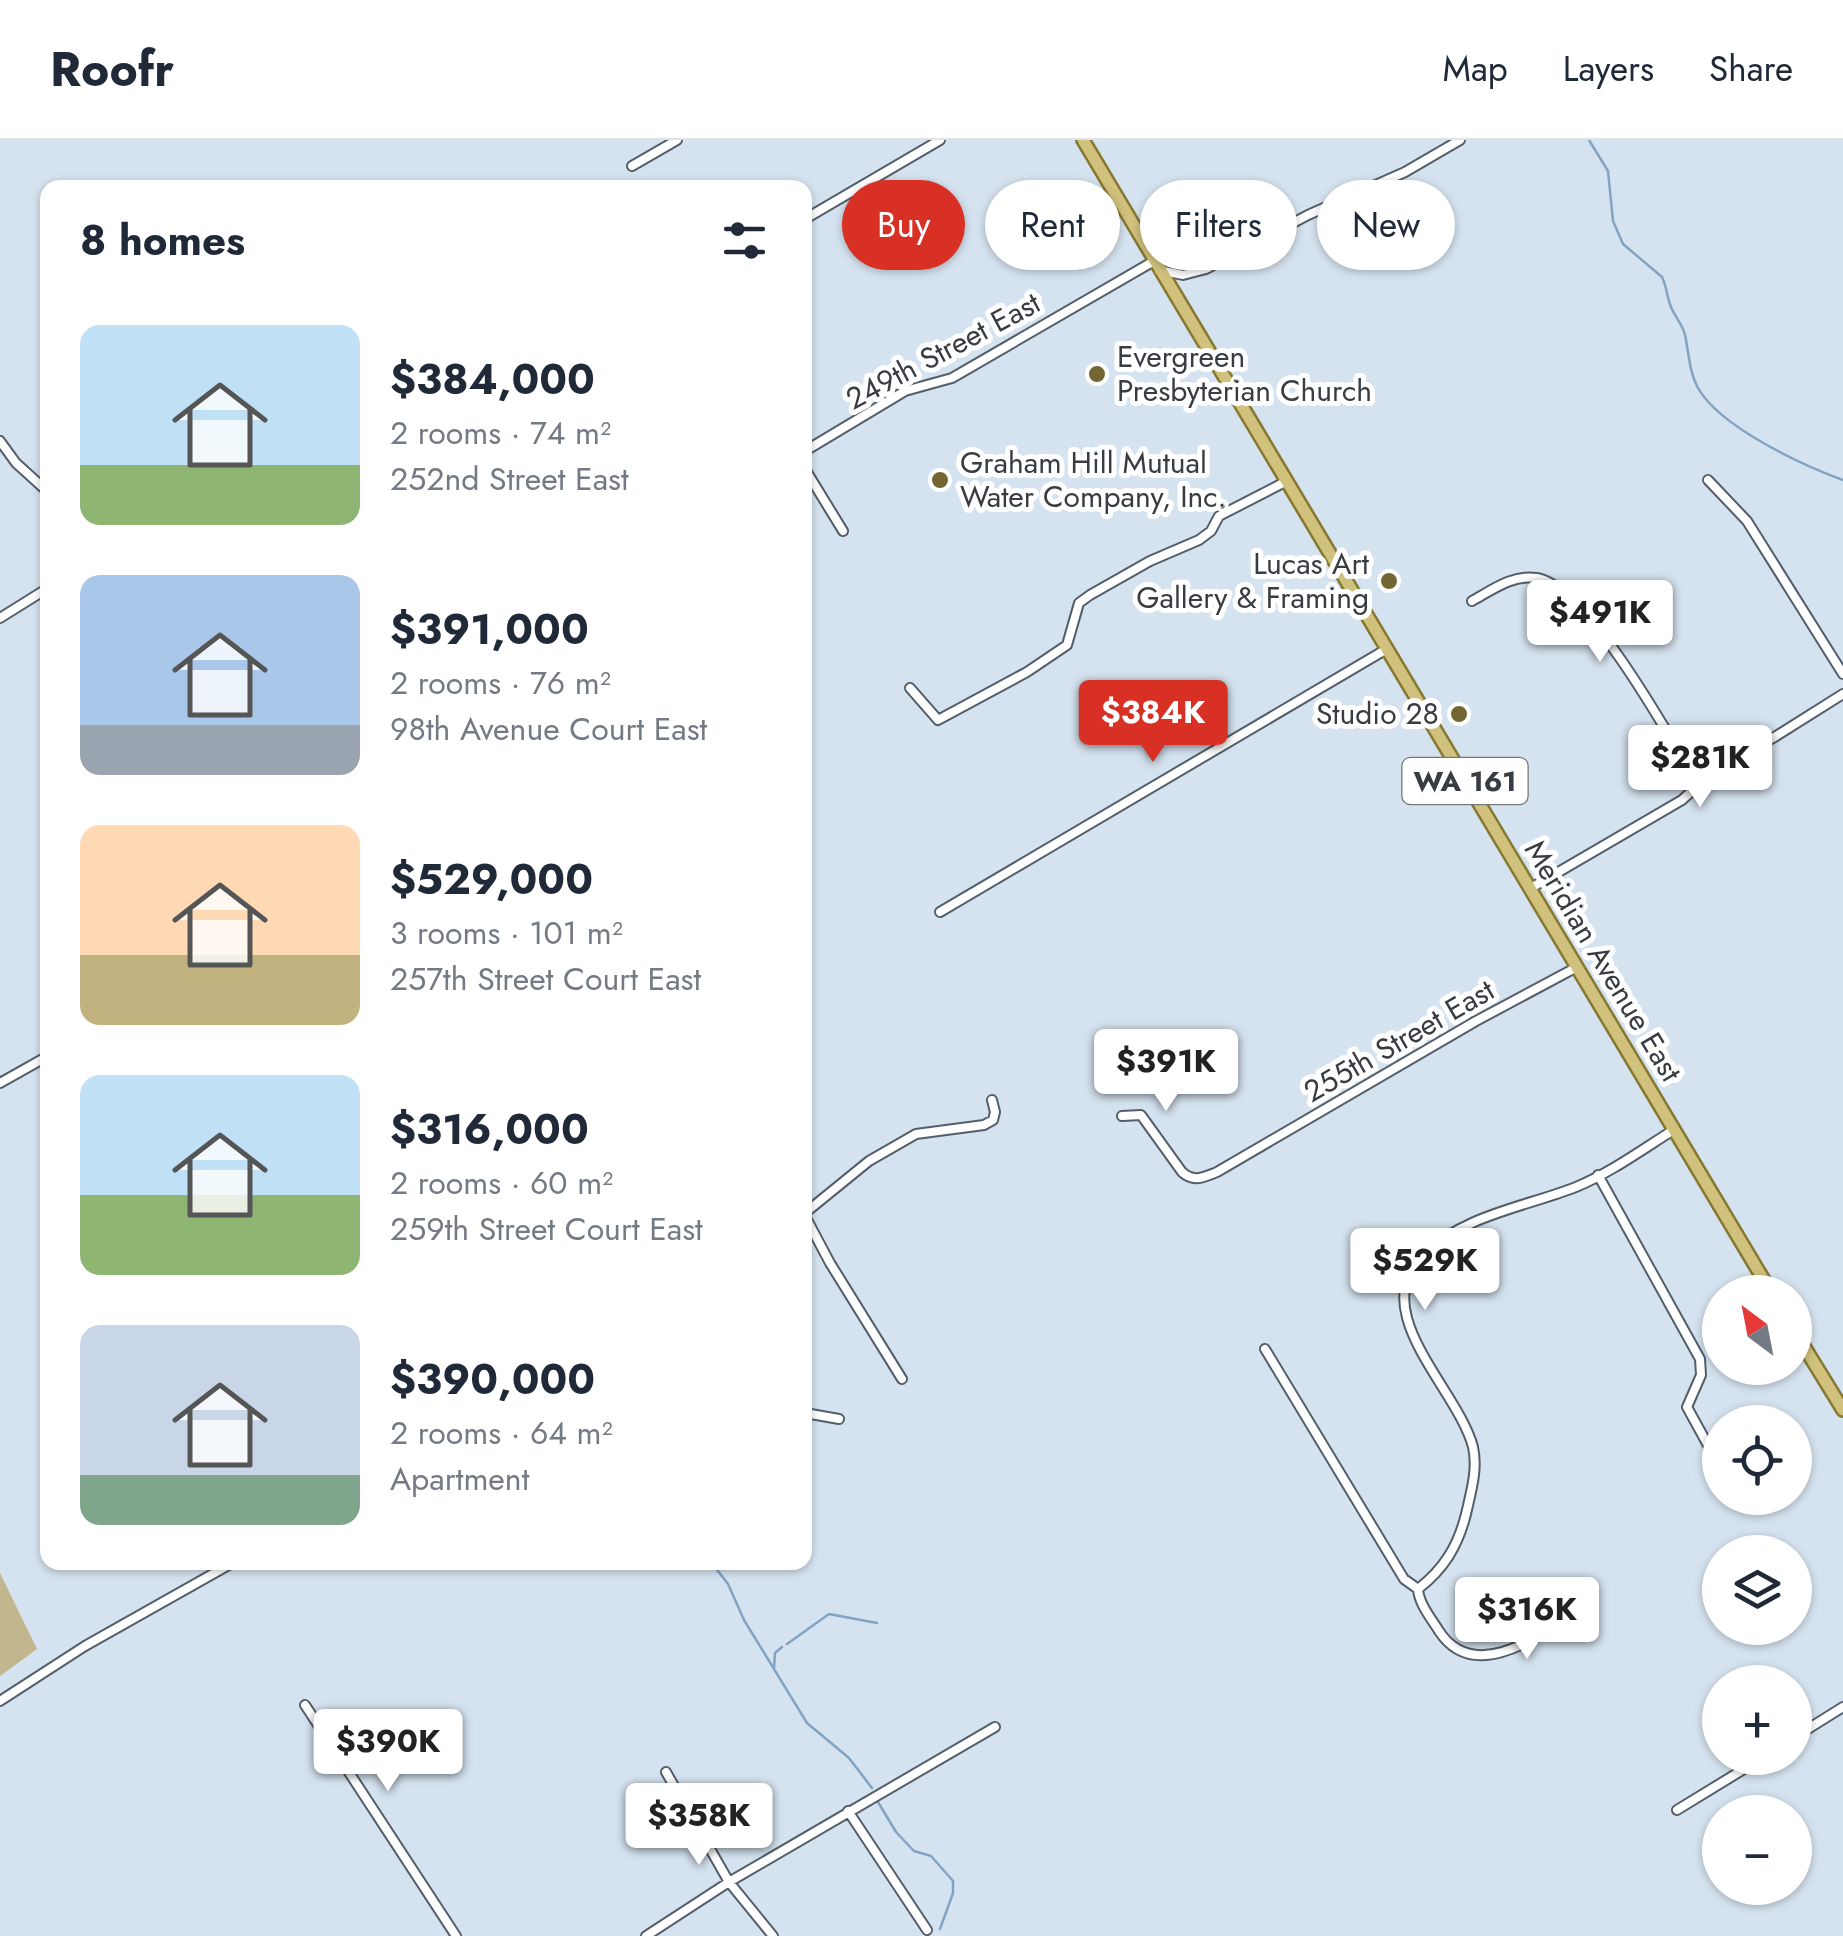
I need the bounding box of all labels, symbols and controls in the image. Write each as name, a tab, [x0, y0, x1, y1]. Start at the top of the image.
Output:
text: Roofr	[50, 35, 174, 104]
text: Map	[1443, 44, 1508, 94]
text: Layers	[1563, 44, 1654, 94]
text: Share	[1709, 44, 1793, 94]
chip: Buy	[842, 180, 965, 270]
chip: Rent	[985, 180, 1120, 270]
chip: Filters	[1140, 180, 1297, 270]
chip: New	[1317, 180, 1455, 270]
text: 8 homes	[80, 210, 245, 271]
icon: filters	[717, 213, 772, 268]
street label: 249th Street East	[838, 281, 1048, 420]
place label: Evergreen Presbyterian Church	[1117, 335, 1372, 412]
text: $384,000	[390, 349, 595, 410]
marker: Evergreen Presbyterian Church	[1086, 363, 1108, 385]
icon: home	[160, 365, 280, 485]
text: 2 rooms · 74 m²	[390, 410, 611, 456]
place label: Graham Hill Mutual Water Company, Inc.	[960, 441, 1227, 518]
text: 252nd Street East	[390, 456, 629, 502]
marker: Graham Hill Mutual Water Company, Inc.	[929, 469, 951, 491]
place label: Lucas Art Gallery & Framing	[1136, 542, 1370, 619]
marker: Lucas Art Gallery & Framing	[1378, 570, 1400, 592]
pin: $491K	[1530, 580, 1670, 665]
text: $491K	[1549, 589, 1651, 635]
text: $391,000	[390, 599, 589, 660]
icon: home	[160, 615, 280, 735]
text: 2 rooms · 76 m²	[390, 660, 611, 706]
pin: $384K	[1083, 680, 1223, 765]
text: $384K	[1101, 689, 1205, 735]
place label: Studio 28	[1316, 692, 1439, 735]
marker: Studio 28	[1448, 703, 1470, 725]
text: 98th Avenue Court East	[390, 706, 707, 752]
pin: $281K	[1630, 725, 1770, 810]
text: $281K	[1650, 734, 1750, 780]
road number: WA 161	[1402, 758, 1528, 804]
street label: Meridian Avenue East	[1514, 832, 1693, 1090]
text: $529,000	[390, 849, 593, 910]
icon: home	[160, 865, 280, 985]
text: 3 rooms · 101 m²	[390, 910, 623, 956]
text: 257th Street Court East	[390, 956, 701, 1002]
street label: 255th Street East	[1295, 968, 1503, 1113]
pin: $391K	[1096, 1029, 1236, 1114]
text: $391K	[1116, 1038, 1216, 1084]
text: $316,000	[390, 1099, 589, 1160]
icon: home	[160, 1115, 280, 1235]
text: 2 rooms · 60 m²	[390, 1160, 613, 1206]
text: 259th Street Court East	[390, 1206, 703, 1252]
pin: $529K	[1355, 1228, 1495, 1313]
text: $529K	[1372, 1237, 1478, 1283]
north arrow	[1702, 1275, 1812, 1385]
map controls	[1702, 1275, 1812, 1905]
text: $390,000	[390, 1349, 595, 1410]
icon: home	[160, 1365, 280, 1485]
button: locate	[1702, 1405, 1812, 1515]
text: 2 rooms · 64 m²	[390, 1410, 613, 1456]
text: Apartment	[390, 1456, 529, 1502]
button: layers	[1702, 1535, 1812, 1645]
pin: $316K	[1457, 1577, 1597, 1662]
text: $316K	[1477, 1586, 1577, 1632]
button: +	[1702, 1665, 1812, 1775]
pin: $390K	[318, 1709, 458, 1794]
text: $390K	[336, 1718, 440, 1764]
pin: $358K	[629, 1783, 769, 1868]
text: $358K	[648, 1792, 750, 1838]
button: −	[1702, 1795, 1812, 1905]

